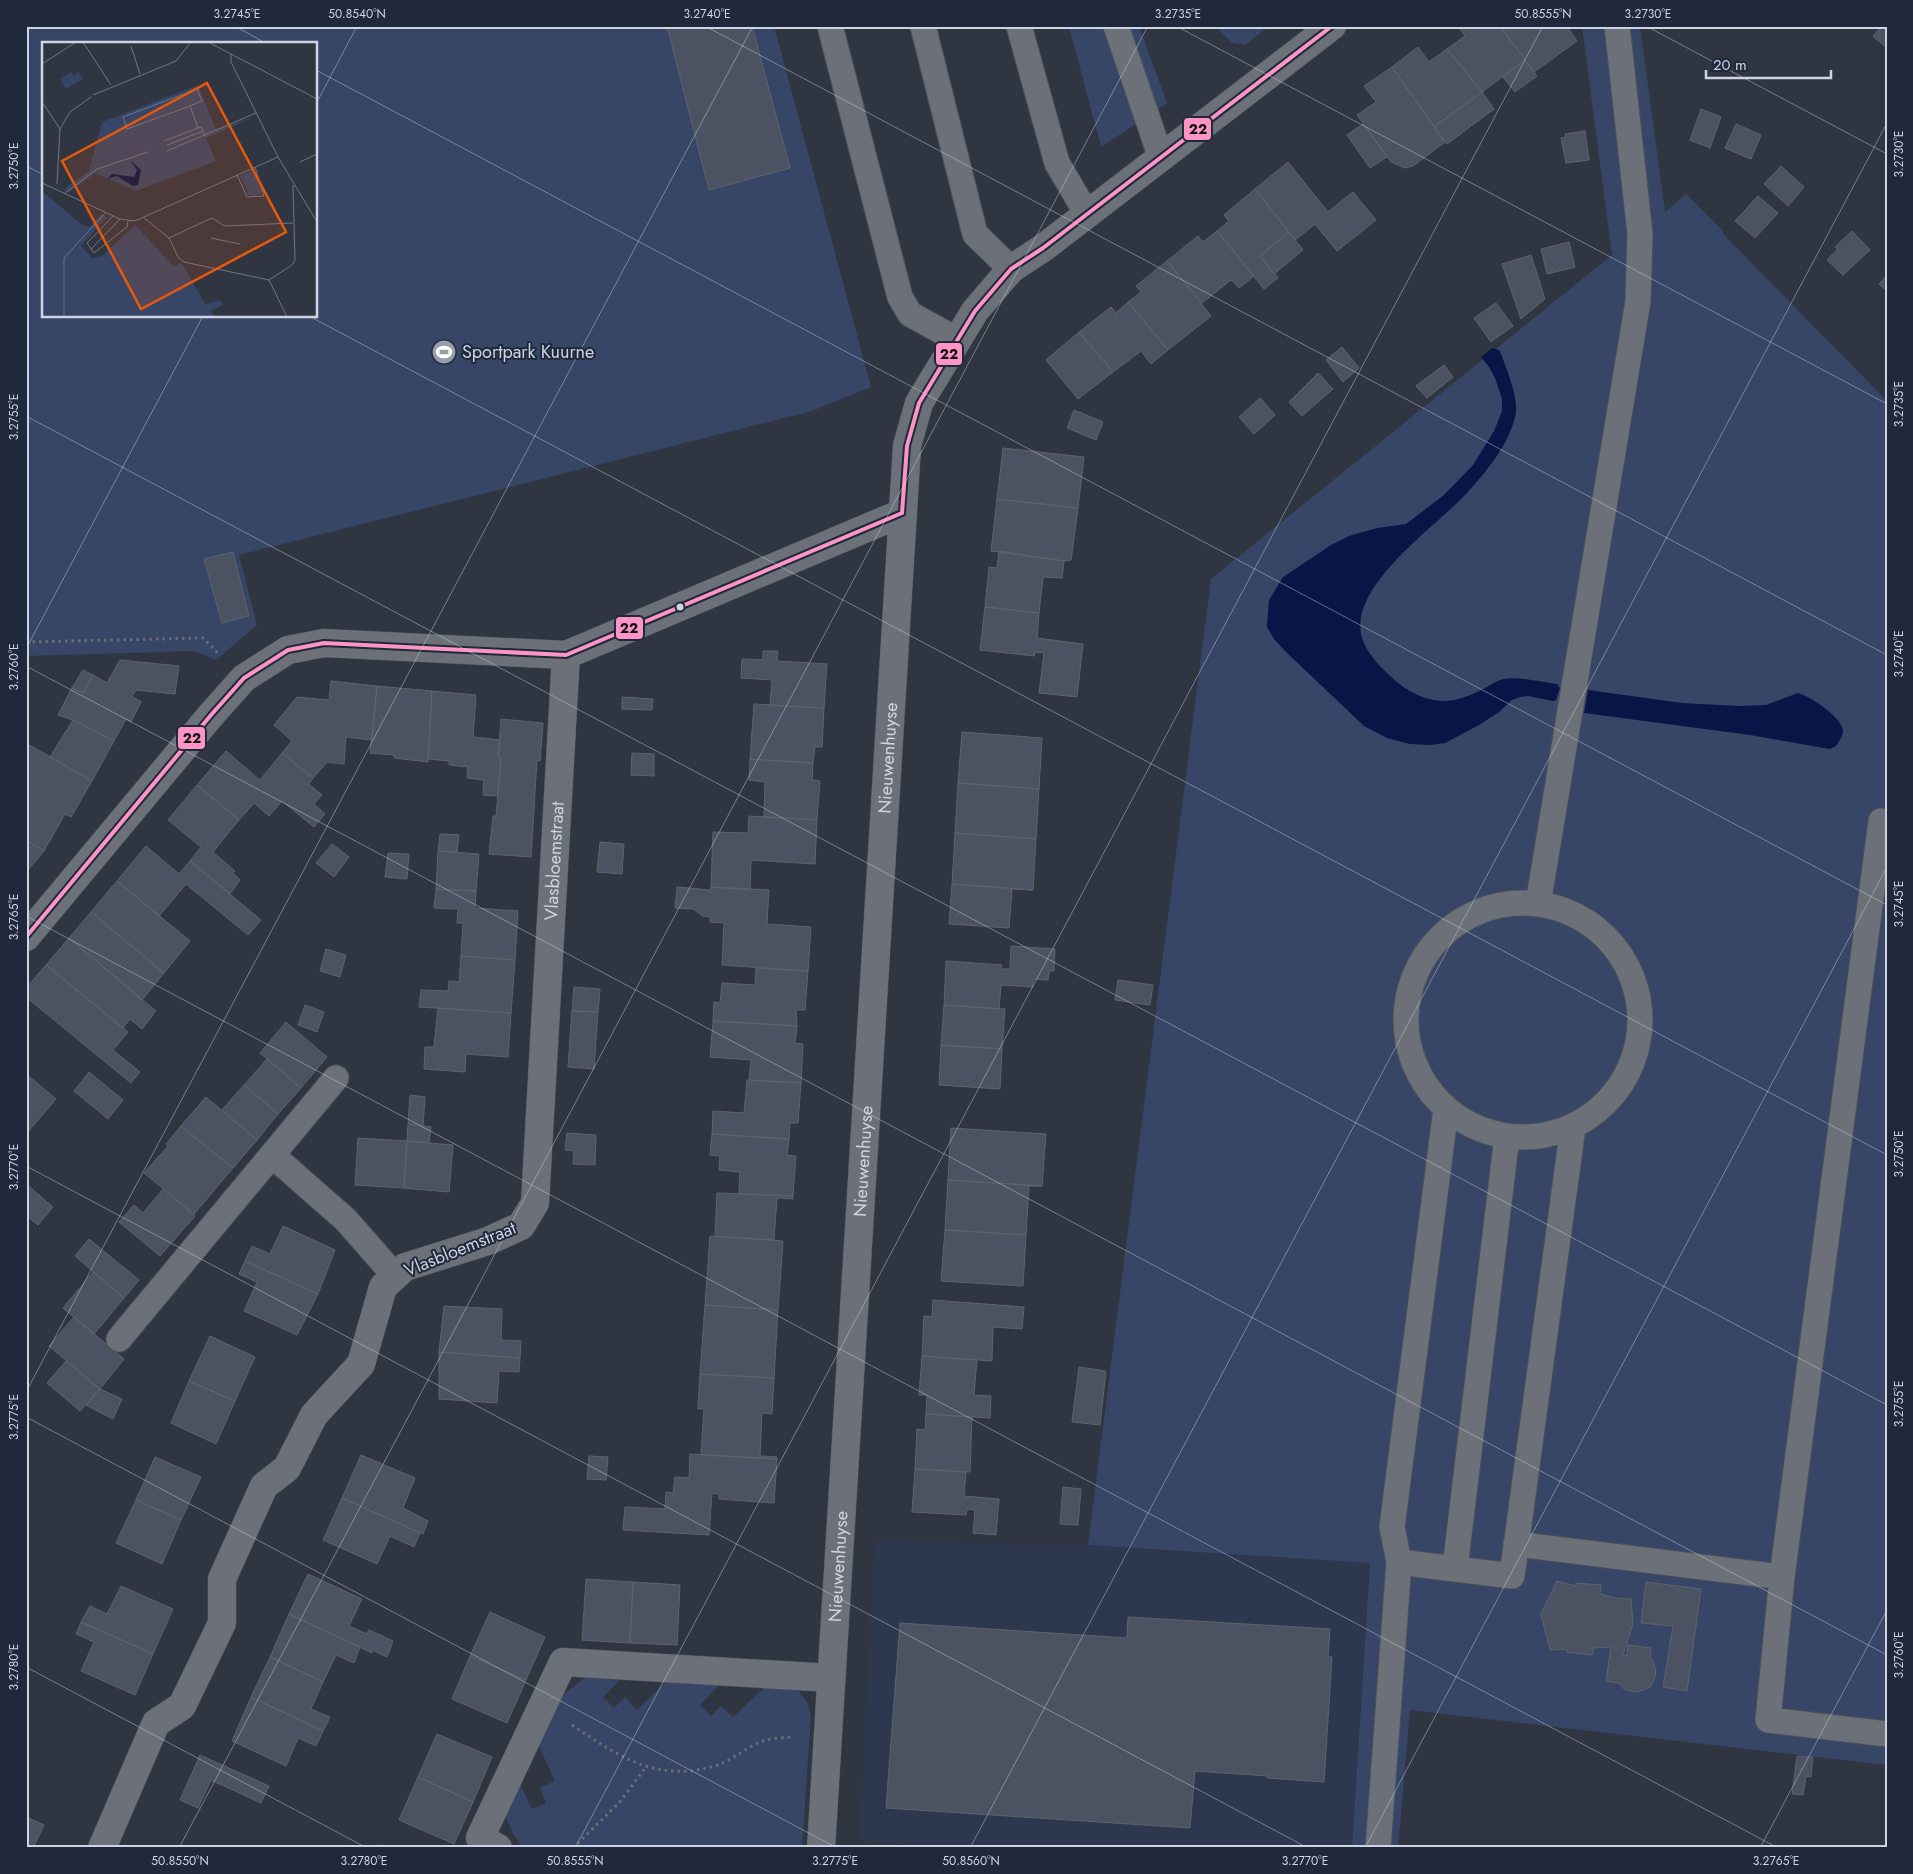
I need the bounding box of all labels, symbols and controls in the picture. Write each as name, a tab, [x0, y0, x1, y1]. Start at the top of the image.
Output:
text: 3.2745°E	[214, 5, 260, 23]
text: 50.8540°N	[328, 5, 386, 23]
text: 3.2740°E	[683, 5, 731, 23]
text: 3.2735°E	[1155, 5, 1201, 23]
text: 50.8555°N	[1514, 5, 1572, 23]
text: 3.2730°E	[1625, 5, 1671, 23]
inset map	[42, 42, 318, 318]
scale bar	[1706, 48, 1830, 80]
text: 20 m	[1713, 54, 1747, 76]
line badge: 22	[1183, 117, 1212, 141]
text: 22	[1189, 119, 1207, 139]
text: 3.2730°E	[1890, 131, 1908, 177]
text: 3.2750°E	[5, 142, 23, 190]
sports icon: Sportpark Kuurne	[431, 339, 457, 365]
place label: Sportpark Kuurne	[462, 339, 594, 365]
line badge: 22	[935, 342, 963, 366]
text: 22	[940, 344, 958, 364]
text: 3.2735°E	[1890, 381, 1908, 427]
text: 3.2755°E	[5, 394, 23, 440]
unlabelled marker	[675, 602, 685, 612]
line badge: 22	[615, 616, 644, 640]
text: 22	[620, 618, 638, 638]
text: 3.2740°E	[1890, 630, 1908, 678]
text: 3.2760°E	[5, 643, 23, 691]
street label: Nieuwenhuyse	[871, 702, 904, 814]
line badge: 22	[177, 726, 206, 750]
text: 22	[183, 728, 201, 748]
street label: Vlasbloemstraat	[538, 800, 571, 921]
text: 3.2745°E	[1890, 881, 1908, 927]
text: 3.2765°E	[5, 894, 23, 940]
street label: Nieuwenhuyse	[847, 1105, 880, 1218]
text: 3.2750°E	[1890, 1130, 1908, 1178]
text: 3.2770°E	[5, 1144, 23, 1190]
street label: Vlasbloemstraat	[400, 1214, 521, 1283]
text: 3.2755°E	[1890, 1381, 1908, 1427]
text: 3.2775°E	[5, 1394, 23, 1440]
street label: Nieuwenhuyse	[822, 1510, 855, 1623]
text: 3.2760°E	[1890, 1631, 1908, 1679]
text: 3.2780°E	[5, 1644, 23, 1690]
text: 50.8550°N	[151, 1852, 209, 1870]
text: 3.2780°E	[341, 1852, 387, 1870]
text: 50.8555°N	[546, 1852, 604, 1870]
text: 3.2775°E	[812, 1852, 858, 1870]
text: 50.8560°N	[942, 1852, 1000, 1870]
text: 3.2770°E	[1282, 1852, 1328, 1870]
text: 3.2765°E	[1753, 1852, 1799, 1870]

